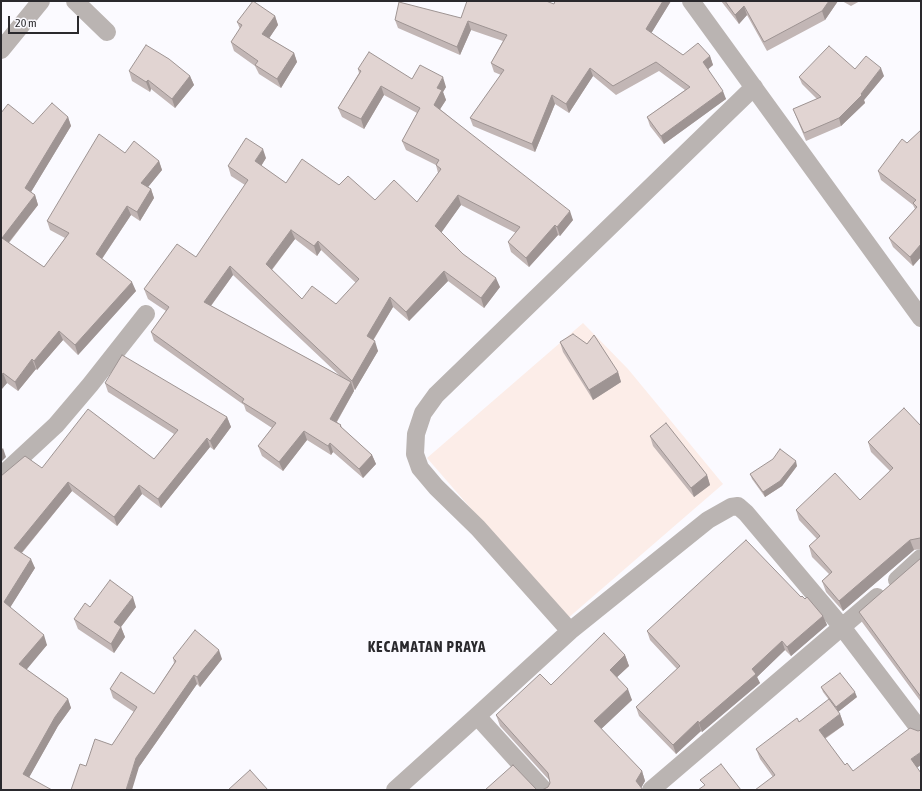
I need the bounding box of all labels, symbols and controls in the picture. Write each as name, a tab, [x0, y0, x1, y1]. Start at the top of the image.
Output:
scale bar	[10, 8, 81, 34]
text: 20 m	[15, 16, 37, 30]
district label: KECAMATAN PRAYA	[368, 638, 486, 656]

